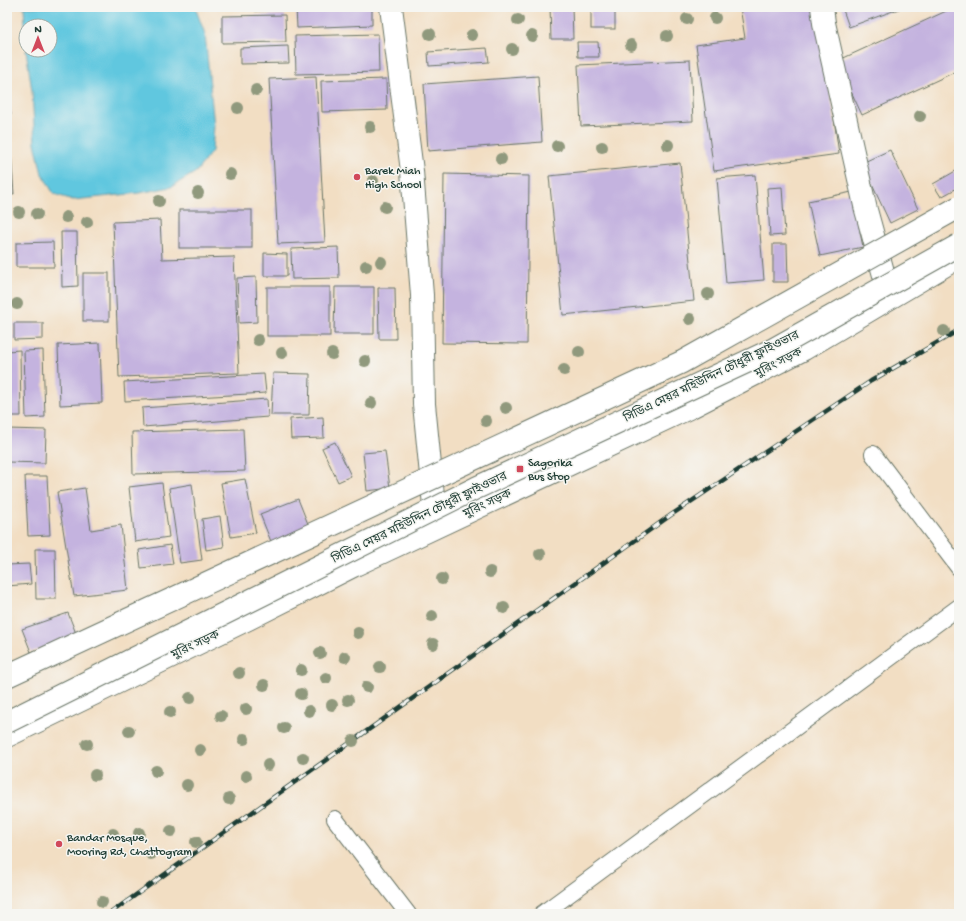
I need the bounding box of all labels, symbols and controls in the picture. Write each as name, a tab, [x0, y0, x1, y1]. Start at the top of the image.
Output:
north arrow	[18, 18, 58, 58]
text: N	[34, 24, 42, 36]
place label: Barek Miah High School	[364, 165, 422, 193]
marker: Barek Miah High School	[352, 172, 362, 182]
street label: সিডিএ মেয়র মহিউদ্দিন চৌধুরী ফ্লাইওভার	[620, 326, 803, 427]
street label: মুরিং সড়ক	[751, 343, 805, 382]
place label: Sagorika Bus Stop	[527, 457, 572, 485]
marker: Sagorika Bus Stop	[515, 464, 525, 474]
street label: সিডিএ মেয়র মহিউদ্দিন চৌধুরী ফ্লাইওভার	[328, 467, 511, 568]
street label: মুরিং সড়ক	[459, 485, 514, 522]
street label: মুরিং সড়ক	[167, 626, 222, 663]
place label: Bandar Mosque, Mooring Rd, Chattogram	[66, 832, 192, 860]
marker: Bandar Mosque, Mooring Rd, Chattogram	[54, 839, 64, 849]

